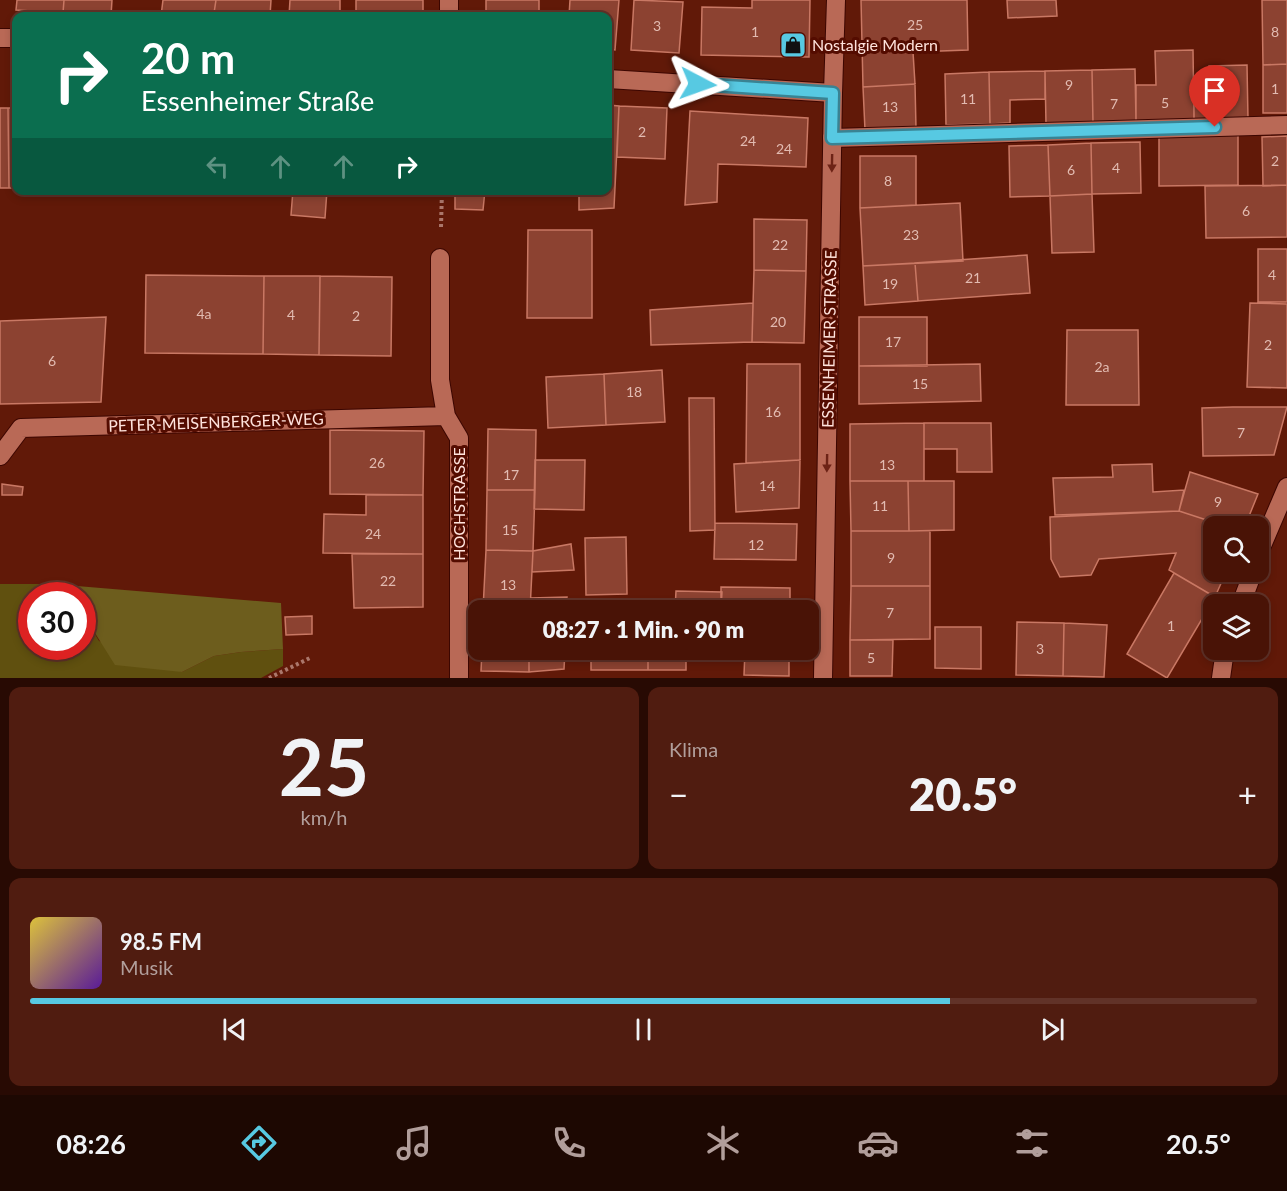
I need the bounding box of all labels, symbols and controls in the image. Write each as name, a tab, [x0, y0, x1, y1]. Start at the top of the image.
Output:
house number: 25	[907, 16, 923, 33]
house number: 3	[653, 17, 661, 34]
house number: 1	[751, 23, 759, 40]
house number: 8	[1271, 23, 1279, 40]
shop icon: Nostalgie Modern	[778, 30, 808, 60]
text: 20 m	[141, 33, 235, 83]
place label: Nostalgie Modern	[812, 35, 938, 54]
icon: right	[42, 36, 120, 114]
position arrow	[666, 52, 730, 116]
pin	[1189, 65, 1240, 127]
icon: arrive	[1198, 74, 1231, 107]
house number: 9	[1065, 76, 1073, 93]
house number: 1	[1271, 80, 1279, 97]
text: Essenheimer Straße	[141, 84, 374, 117]
house number: 11	[960, 90, 976, 107]
house number: 5	[1161, 94, 1169, 111]
house number: 7	[1110, 95, 1118, 112]
house number: 13	[882, 98, 898, 115]
house number: 2	[638, 123, 646, 140]
house number: 24	[740, 132, 756, 149]
house number: 24	[776, 140, 792, 157]
icon: left	[201, 150, 234, 183]
icon: ahead	[264, 150, 297, 183]
icon: ahead	[327, 150, 360, 183]
icon: right	[390, 150, 423, 183]
house number: 2	[1271, 152, 1279, 169]
one-way arrow	[827, 154, 837, 173]
house number: 4	[1112, 159, 1120, 176]
house number: 6	[1067, 161, 1075, 178]
house number: 8	[884, 172, 892, 189]
house number: 6	[1242, 202, 1250, 219]
house number: 23	[903, 226, 919, 243]
house number: 22	[772, 236, 788, 253]
street label: ESSENHEIMER STRASSE	[817, 250, 840, 428]
house number: 4	[1268, 266, 1276, 283]
house number: 21	[965, 269, 981, 286]
house number: 19	[882, 275, 898, 292]
house number: 4a	[196, 305, 212, 322]
house number: 4	[287, 306, 295, 323]
house number: 2	[352, 307, 360, 324]
house number: 20	[770, 313, 786, 330]
house number: 17	[885, 333, 901, 350]
house number: 2	[1264, 336, 1272, 353]
house number: 6	[48, 352, 56, 369]
house number: 2a	[1094, 358, 1110, 375]
house number: 15	[912, 375, 928, 392]
house number: 18	[626, 383, 642, 400]
house number: 16	[765, 403, 781, 420]
street label: PETER-MEISENBERGER-WEG	[108, 408, 324, 435]
house number: 7	[1237, 424, 1245, 441]
street label: HOCHSTRASSE	[449, 447, 468, 561]
house number: 26	[369, 454, 385, 471]
one-way arrow	[822, 454, 832, 473]
house number: 13	[879, 456, 895, 473]
house number: 17	[503, 466, 519, 483]
house number: 14	[759, 477, 775, 494]
house number: 9	[1214, 493, 1222, 510]
house number: 11	[872, 497, 888, 514]
map controls	[1203, 516, 1269, 660]
button: search	[1203, 516, 1269, 582]
house number: 15	[502, 521, 518, 538]
house number: 24	[365, 525, 381, 542]
house number: 12	[748, 536, 764, 553]
house number: 9	[887, 549, 895, 566]
house number: 22	[380, 572, 396, 589]
house number: 13	[500, 576, 516, 593]
speed limit sign: 30	[18, 582, 96, 660]
button: layers	[1203, 594, 1269, 660]
house number: 7	[886, 604, 894, 621]
text: 08:27 · 1 Min. · 90 m	[543, 616, 744, 643]
house number: 1	[1167, 617, 1175, 634]
house number: 3	[1036, 640, 1044, 657]
house number: 5	[867, 649, 875, 666]
text: 25	[279, 719, 369, 813]
text: Klima	[669, 737, 718, 761]
text: 20.5°	[909, 767, 1017, 821]
text: −	[669, 774, 688, 814]
text: +	[1238, 774, 1257, 814]
text: km/h	[301, 805, 347, 829]
text: 98.5 FM	[120, 928, 202, 955]
text: Musik	[120, 955, 173, 979]
icon: previous	[218, 1013, 251, 1046]
icon: pause	[627, 1013, 660, 1046]
icon: next	[1036, 1013, 1069, 1046]
icon: directions	[238, 1122, 280, 1164]
icon: music	[393, 1122, 435, 1164]
icon: phone	[548, 1122, 590, 1164]
icon: climate	[702, 1122, 744, 1164]
icon: car	[857, 1122, 899, 1164]
icon: filters	[1011, 1122, 1053, 1164]
text: 08:26	[56, 1127, 126, 1160]
text: 20.5°	[1166, 1127, 1231, 1160]

